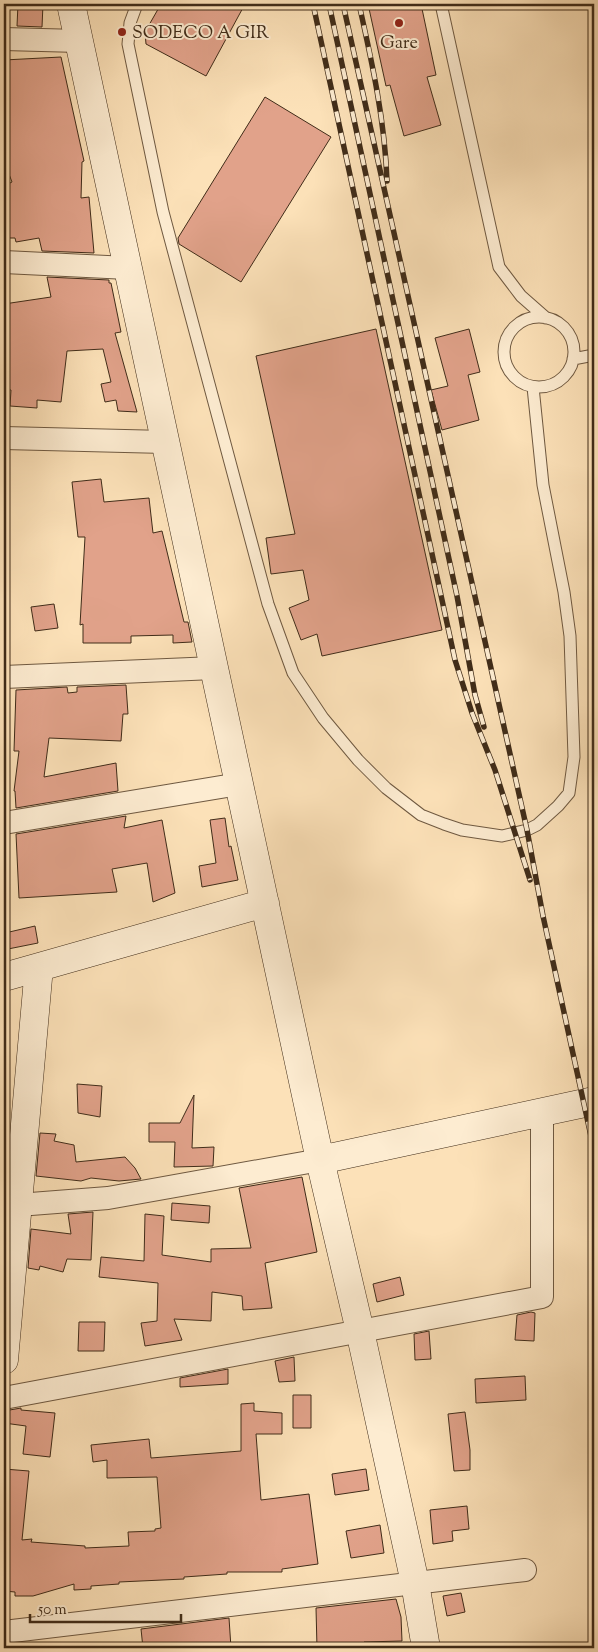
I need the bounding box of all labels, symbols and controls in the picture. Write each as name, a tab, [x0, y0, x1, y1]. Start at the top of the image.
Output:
marker: Gare	[393, 17, 405, 29]
place label: SODECO A GIR	[132, 21, 269, 47]
marker: SODECO A GIR	[116, 26, 128, 38]
place label: Gare	[380, 31, 418, 57]
scale bar	[30, 1592, 181, 1624]
text: 50 m	[37, 1600, 67, 1621]

